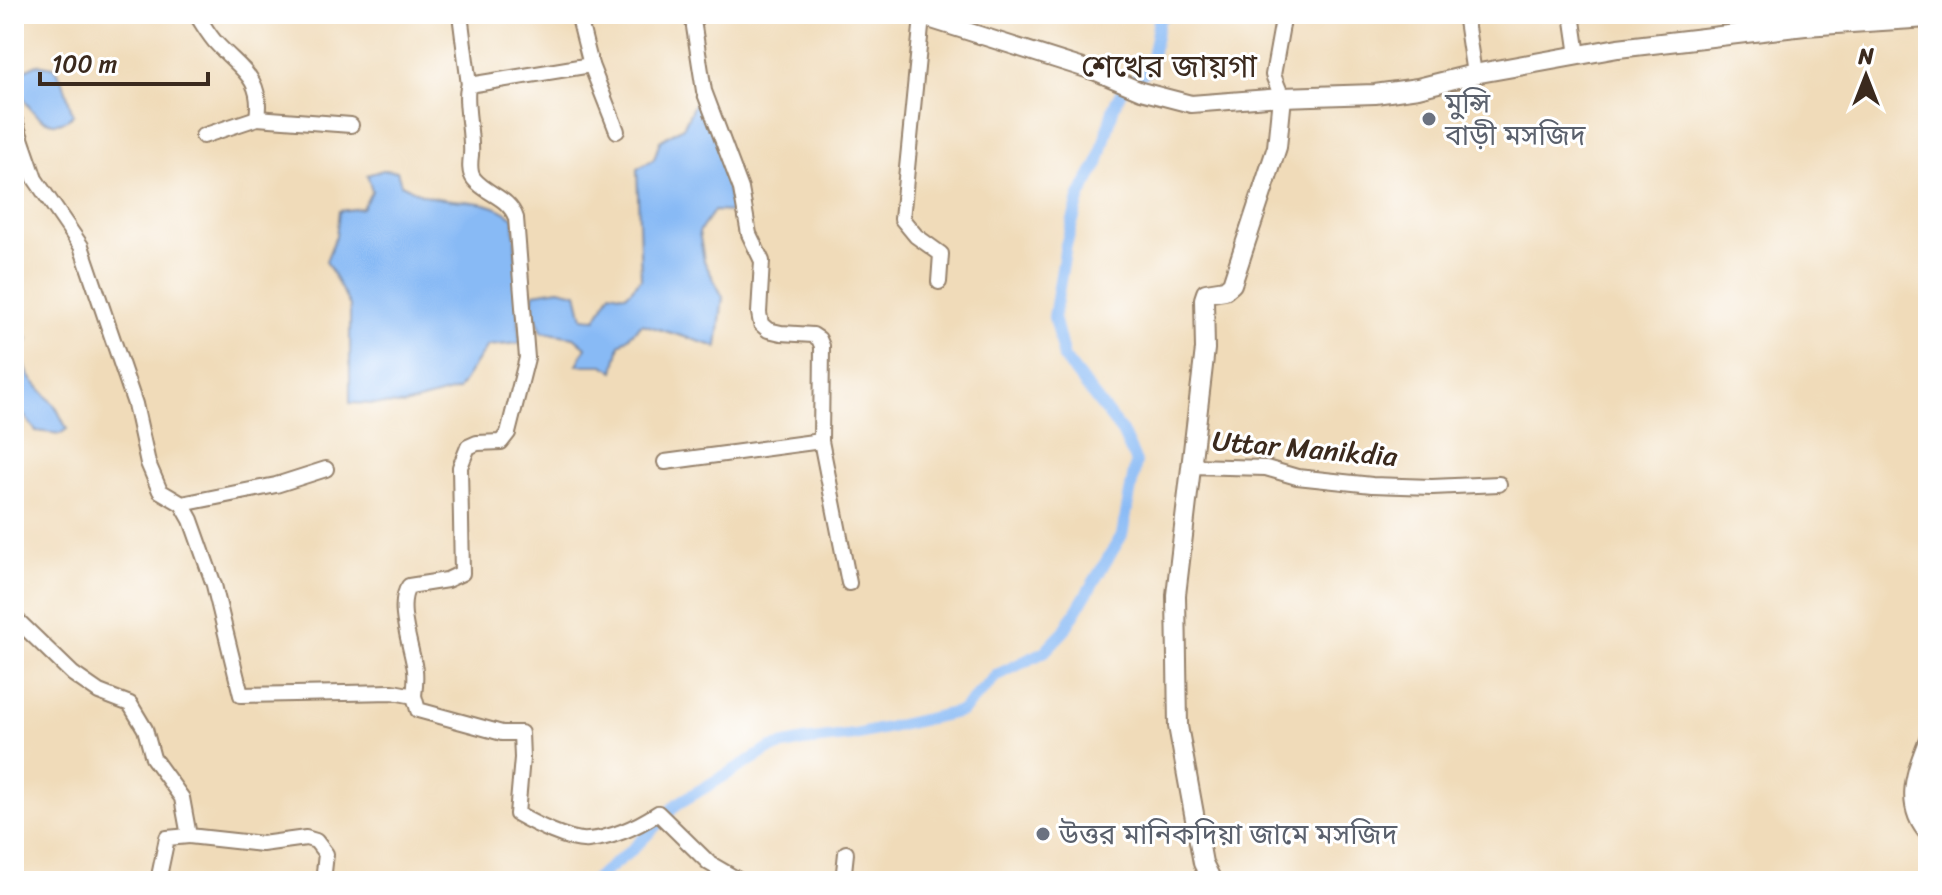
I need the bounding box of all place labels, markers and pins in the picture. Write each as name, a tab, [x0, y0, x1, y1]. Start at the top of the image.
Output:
place label: মুন্সি বাড়ী মসজিদ	[1444, 79, 1586, 160]
marker: মুন্সি বাড়ী মসজিদ	[1420, 110, 1438, 128]
place label: উত্তর মানিকদিয়া জামে মসজিদ	[1058, 810, 1398, 859]
marker: উত্তর মানিকদিয়া জামে মসজিদ	[1034, 825, 1052, 843]

